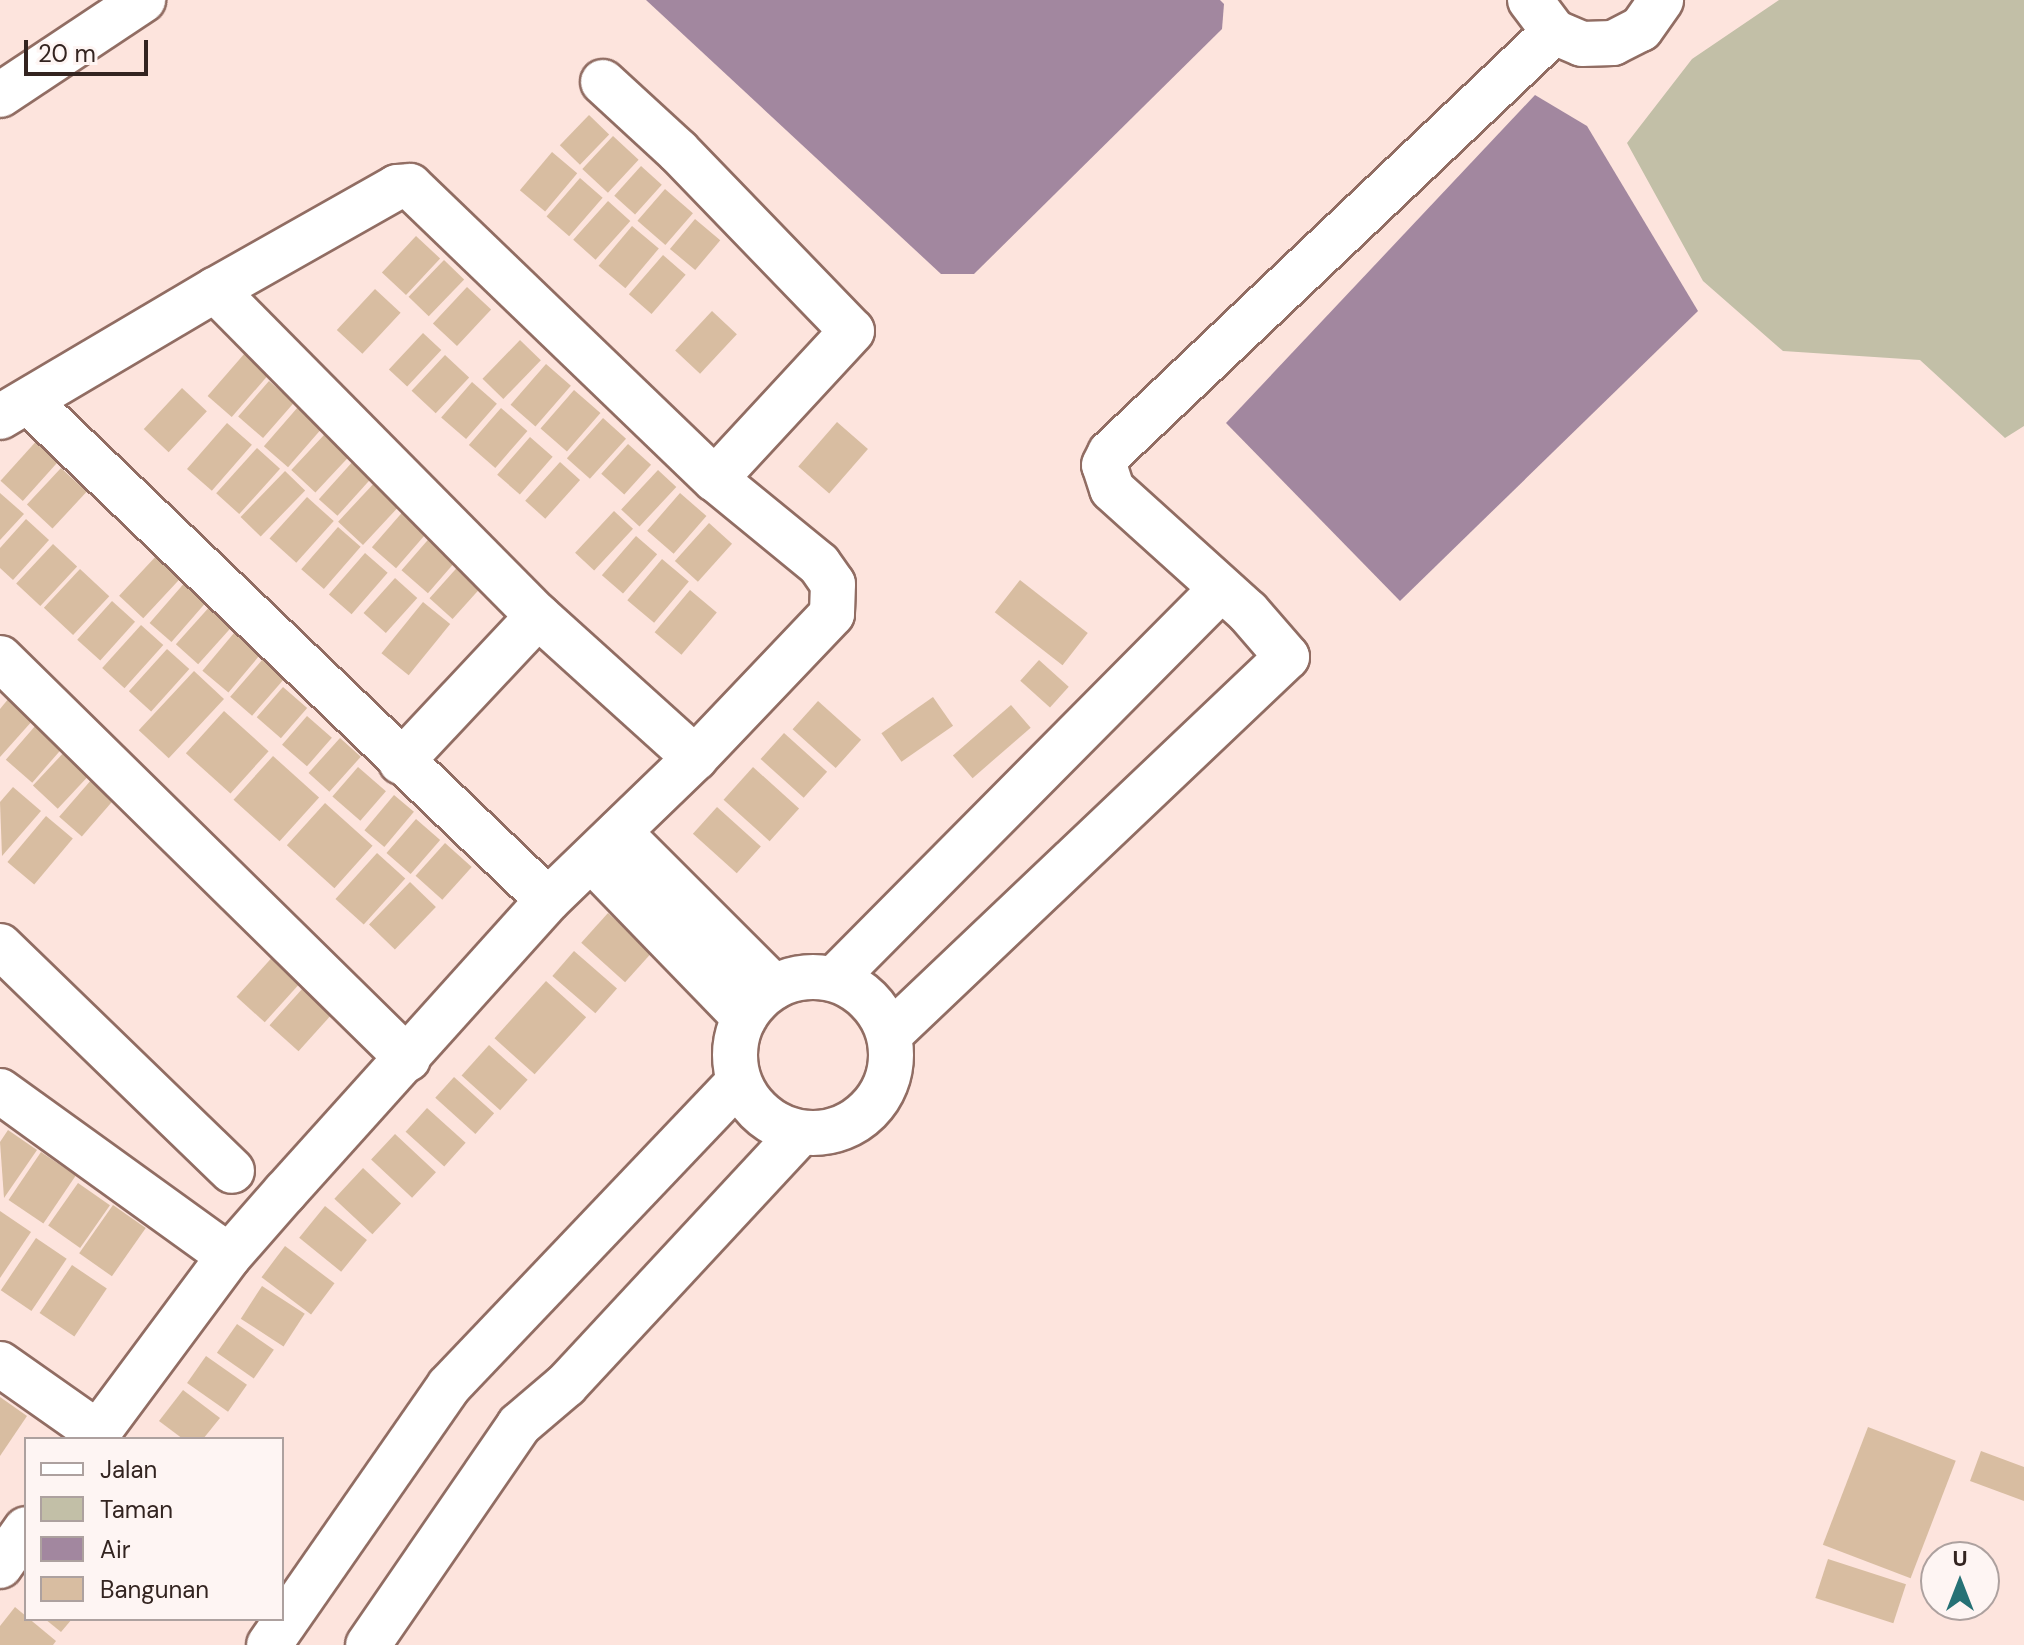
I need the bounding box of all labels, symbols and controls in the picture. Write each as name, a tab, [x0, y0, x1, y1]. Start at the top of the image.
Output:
scale bar	[28, 24, 152, 74]
text: 20 m	[38, 38, 96, 69]
legend	[24, 1437, 284, 1621]
text: Jalan	[100, 1454, 157, 1485]
text: Taman	[100, 1494, 173, 1525]
text: Air	[100, 1534, 131, 1565]
north arrow	[1920, 1541, 2000, 1621]
text: U	[1952, 1544, 1968, 1573]
text: Bangunan	[100, 1574, 209, 1605]

